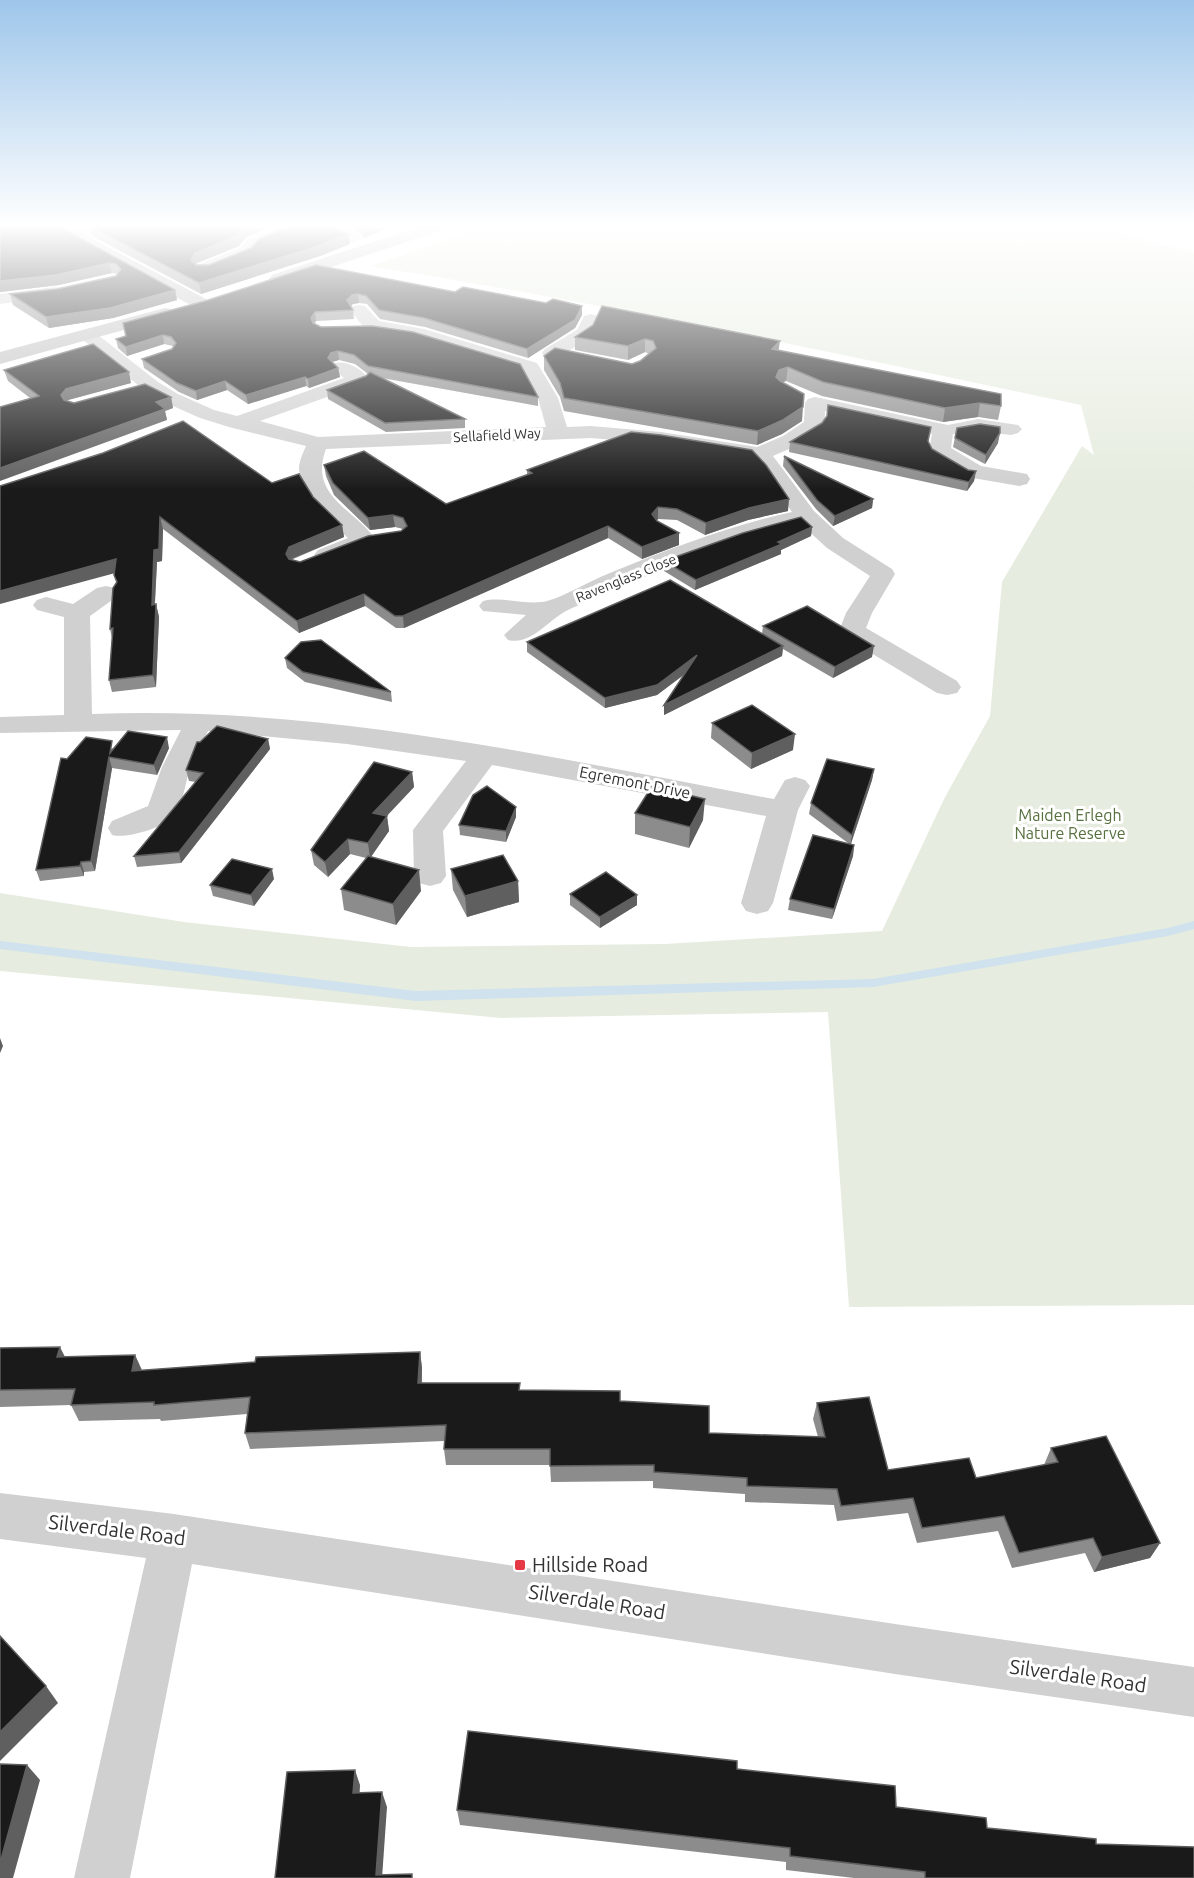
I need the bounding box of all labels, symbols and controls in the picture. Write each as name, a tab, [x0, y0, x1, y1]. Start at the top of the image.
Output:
street label: Sellafield Way	[453, 425, 541, 445]
street label: Ravenglass Close	[573, 551, 679, 605]
street label: Egremont Drive	[578, 762, 692, 802]
park label: Maiden Erlegh Nature Reserve	[1014, 806, 1126, 842]
street label: Silverdale Road	[47, 1510, 187, 1549]
place label: Hillside Road	[532, 1553, 648, 1576]
marker: Hillside Road	[513, 1558, 527, 1572]
street label: Silverdale Road	[527, 1579, 667, 1624]
street label: Silverdale Road	[1008, 1655, 1148, 1696]

